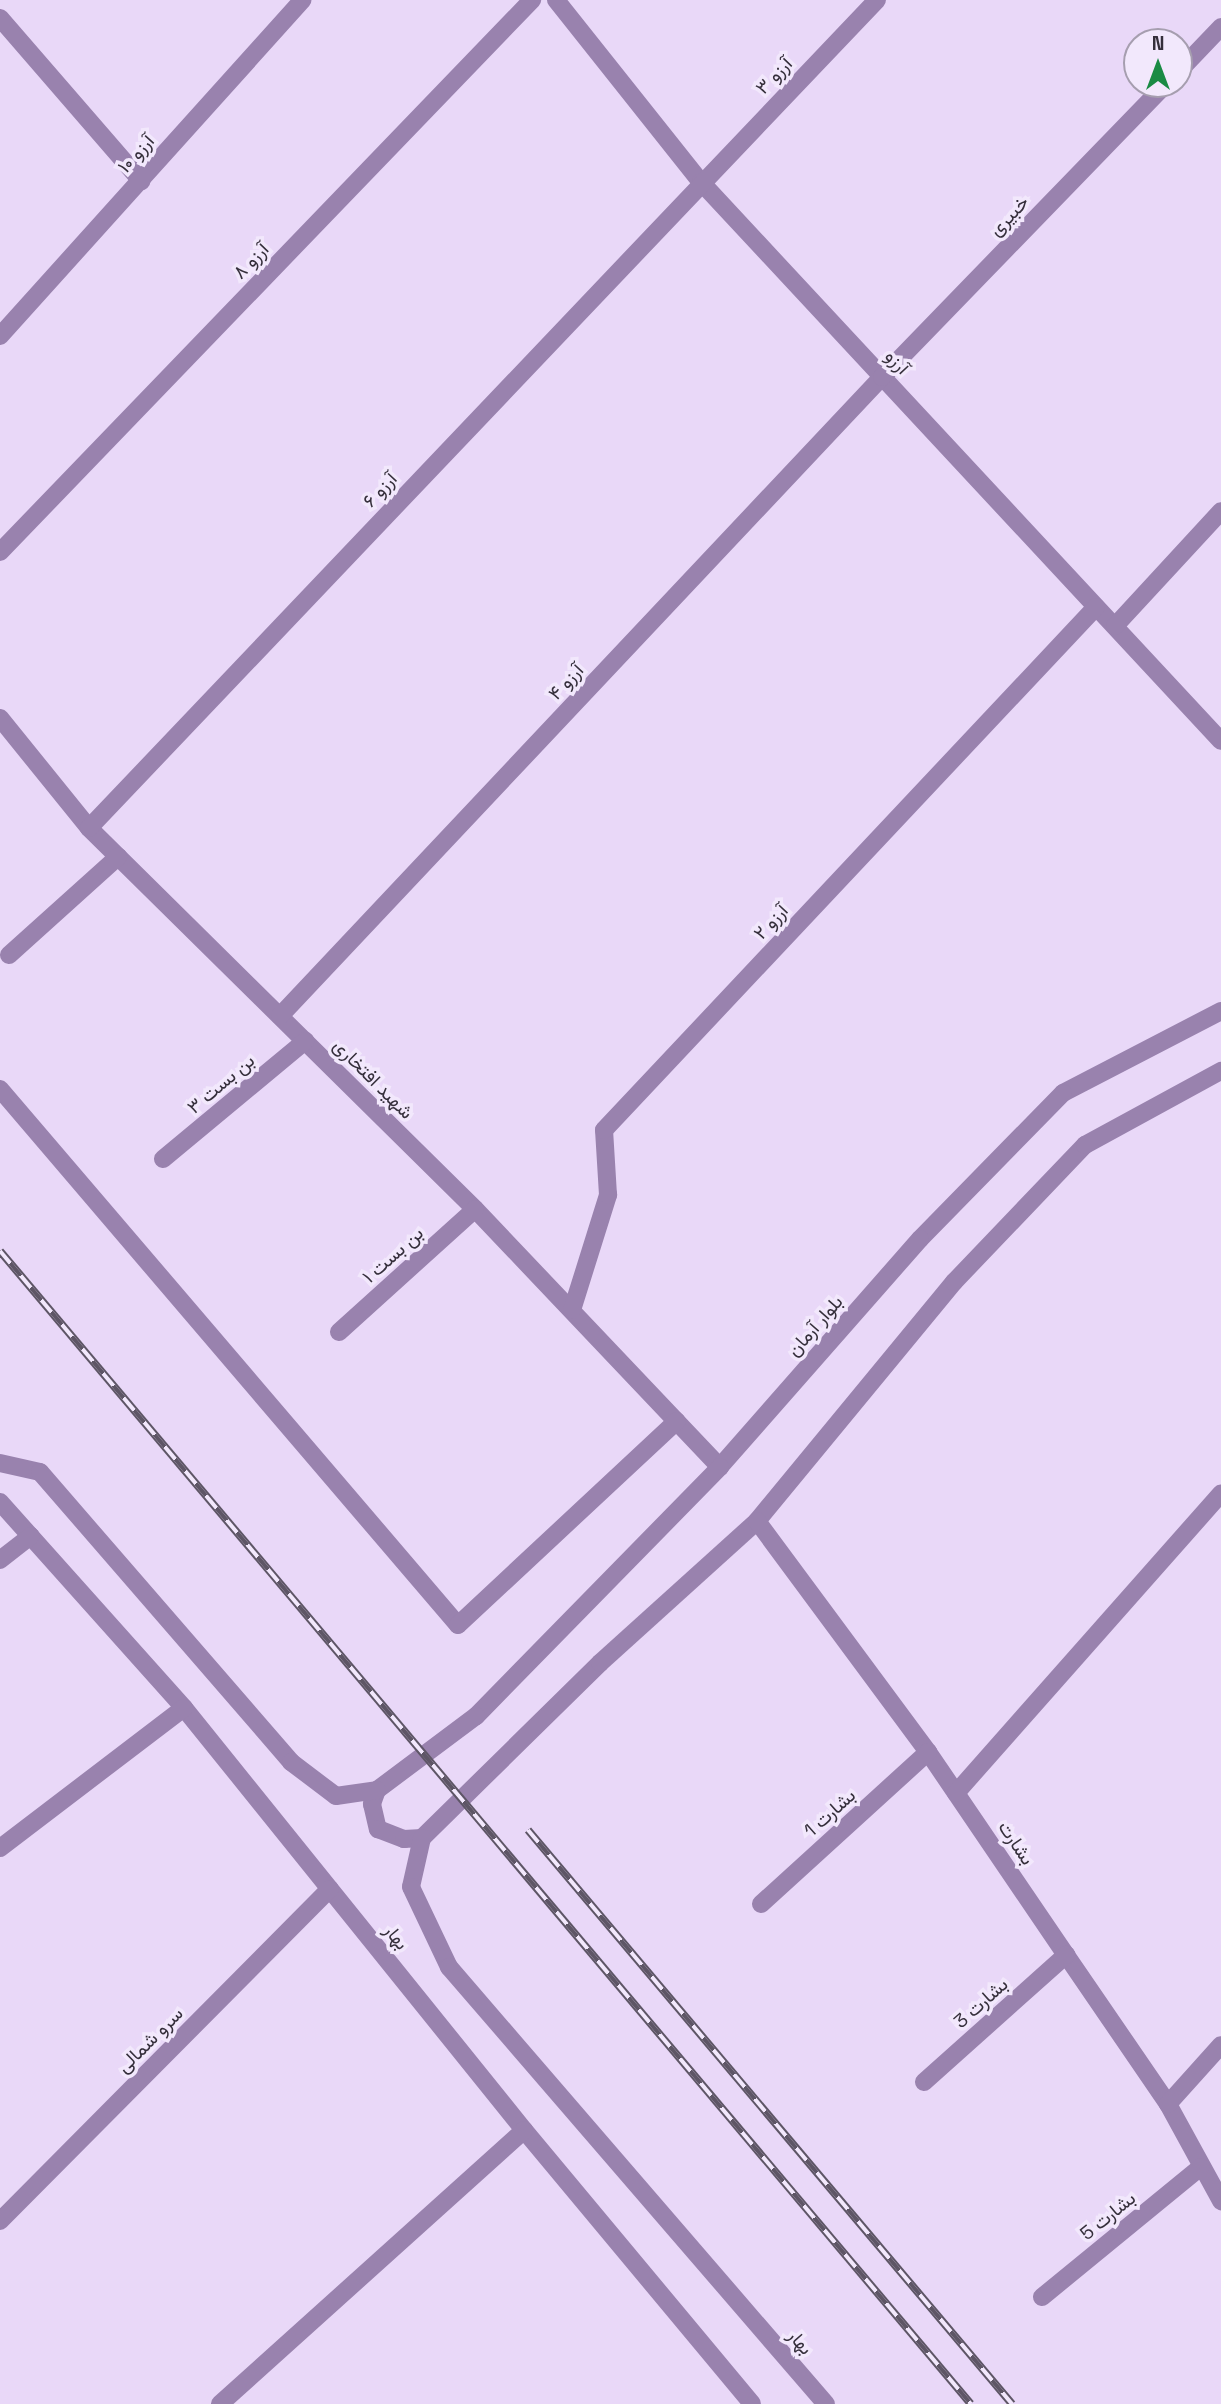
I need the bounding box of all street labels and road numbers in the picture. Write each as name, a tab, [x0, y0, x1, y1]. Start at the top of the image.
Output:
street label: آرزو ۳	[751, 53, 797, 99]
street label: آرزو ۱۰	[113, 130, 159, 178]
street label: خبیری	[984, 191, 1034, 241]
street label: آرزو ۸	[228, 238, 274, 284]
street label: آرزو	[880, 345, 914, 379]
street label: آرزو ۶	[358, 468, 402, 512]
street label: آرزو ۴	[544, 659, 588, 705]
street label: آرزو ۲	[749, 900, 793, 944]
street label: شهید افتخاری	[328, 1034, 418, 1124]
street label: بن بست ۳	[183, 1049, 259, 1119]
street label: بن بست ۱	[358, 1222, 428, 1288]
street label: بلوار آرمان	[782, 1291, 848, 1361]
street label: بشارت 1	[800, 1784, 860, 1842]
street label: بشارت	[993, 1817, 1039, 1869]
street label: بهار	[379, 1920, 413, 1954]
street label: بشارت 3	[949, 1973, 1013, 2033]
street label: سرو شمالی	[112, 2002, 188, 2078]
street label: بشارت 5	[1076, 2187, 1140, 2245]
street label: بهار	[783, 2325, 817, 2359]

